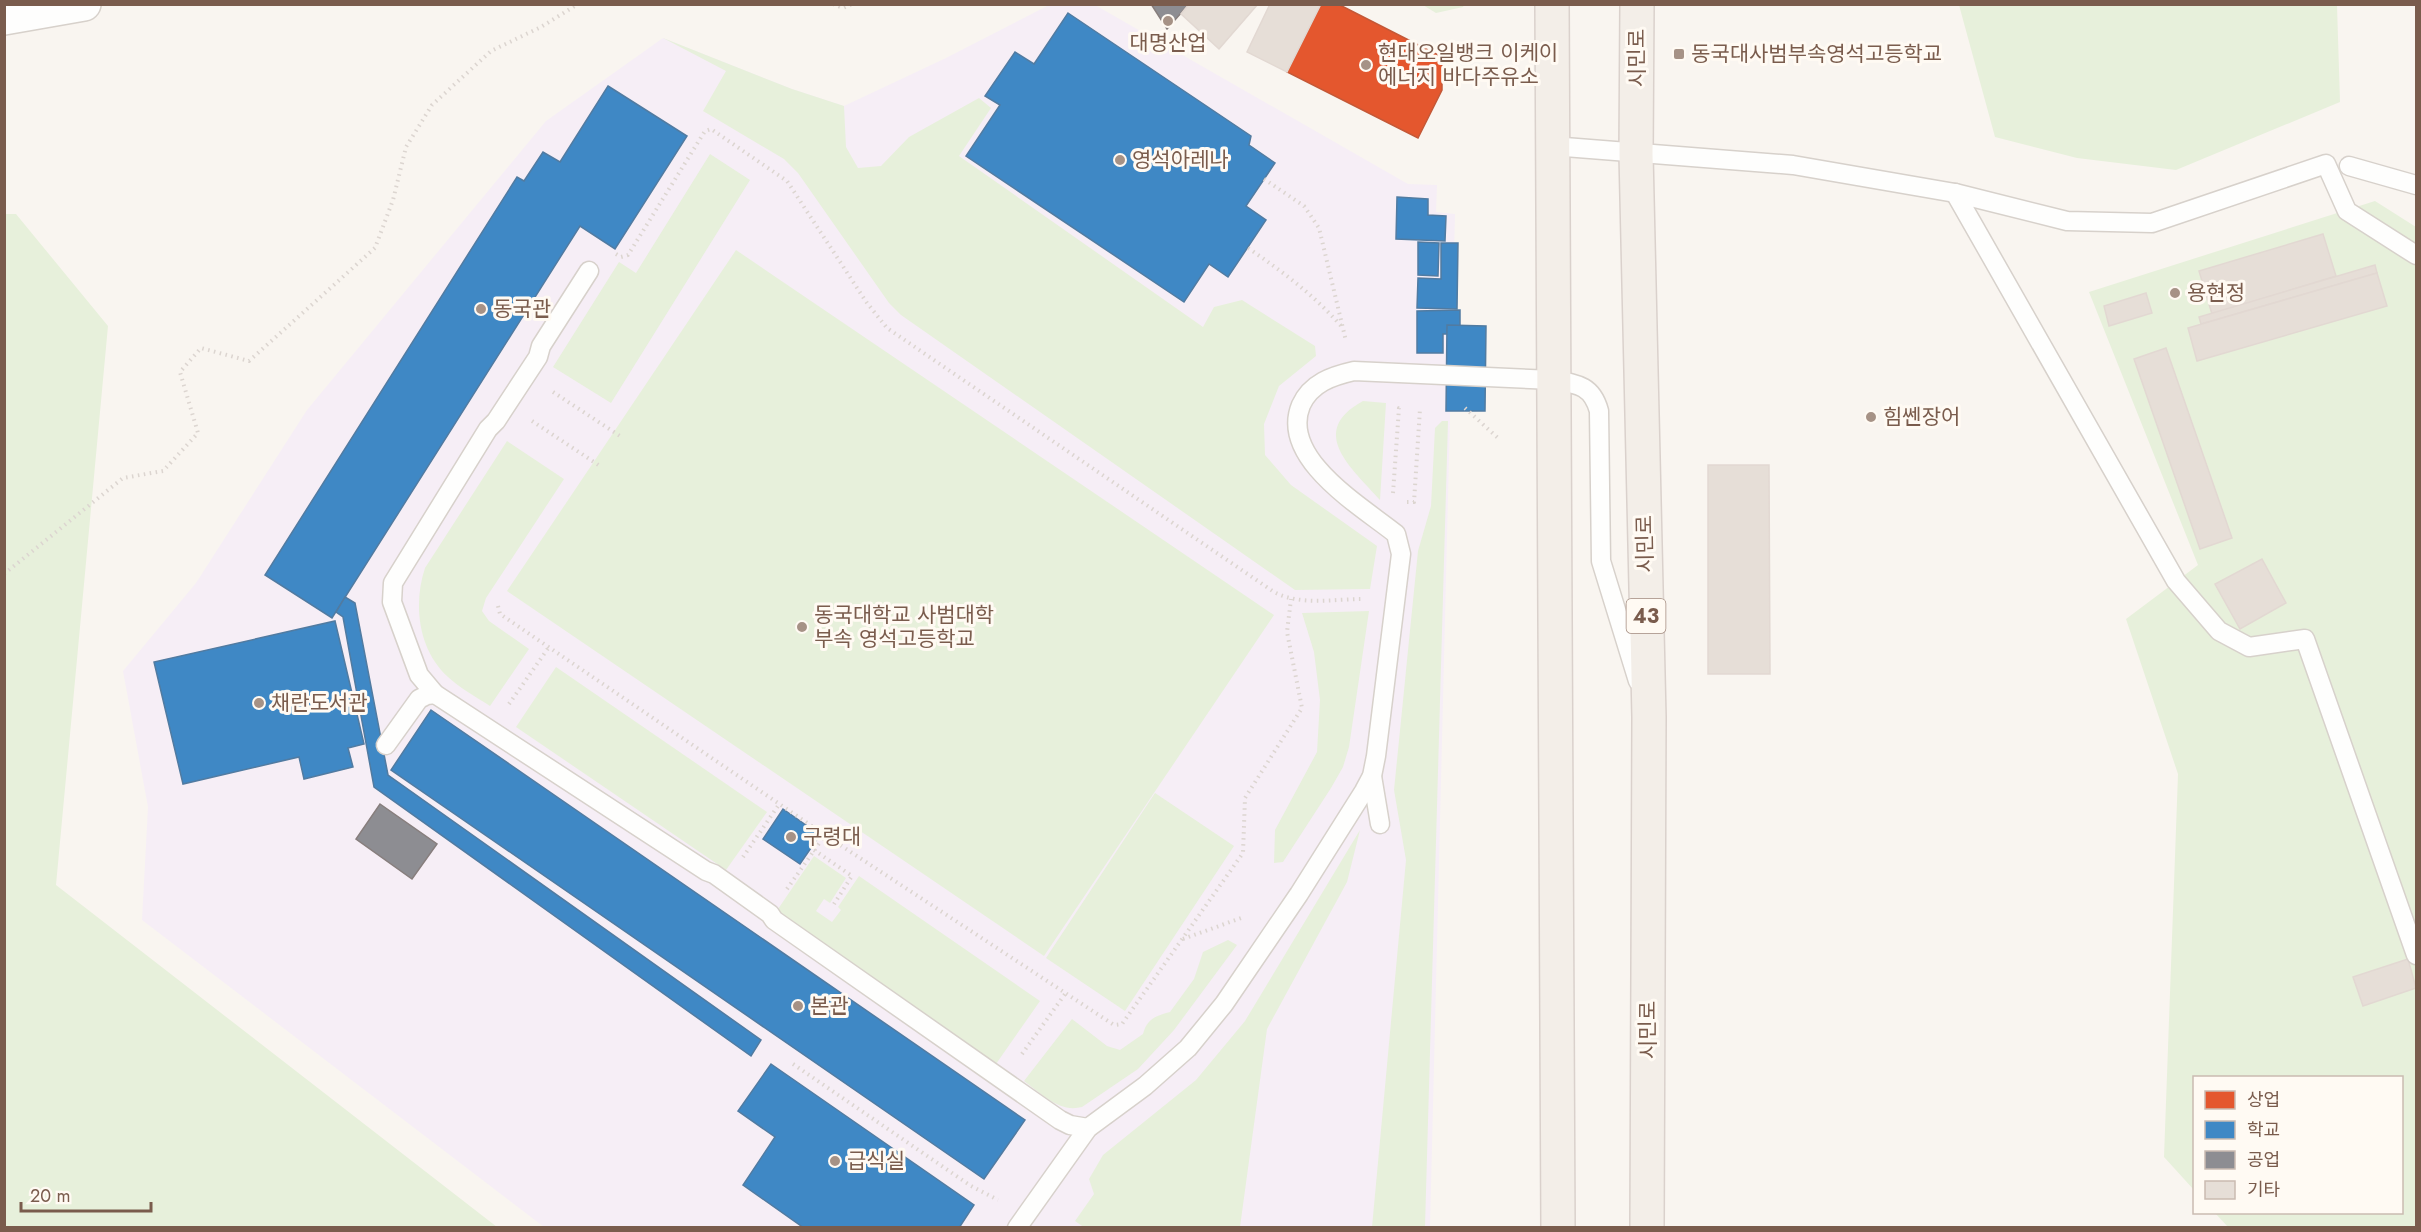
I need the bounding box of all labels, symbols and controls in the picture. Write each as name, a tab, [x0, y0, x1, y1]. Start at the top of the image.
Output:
marker: 대명산업	[1161, 14, 1175, 28]
place label: 대명산업	[1129, 28, 1207, 58]
street label: 시민로	[1622, 29, 1652, 87]
place label: 현대오일뱅크 이케이 에너지 바다주유소	[1378, 38, 1558, 92]
place label: 동국대사범부속영석고등학교	[1691, 39, 1942, 69]
marker: 동국대사범부속영석고등학교	[1672, 47, 1686, 61]
marker: 현대오일뱅크 이케이 에너지 바다주유소	[1359, 58, 1373, 72]
place label: 영석아레나	[1132, 145, 1229, 175]
marker: 영석아레나	[1113, 153, 1127, 167]
place label: 용현정	[2187, 278, 2245, 308]
marker: 용현정	[2168, 286, 2182, 300]
place label: 동국관	[493, 294, 551, 324]
marker: 동국관	[474, 302, 488, 316]
place label: 힘쎈장어	[1883, 402, 1960, 432]
marker: 힘쎈장어	[1864, 410, 1878, 424]
street label: 시민로	[1629, 515, 1661, 573]
road number: 43	[1626, 599, 1666, 633]
place label: 동국대학교 사범대학 부속 영석고등학교	[814, 600, 994, 654]
marker: 동국대학교 사범대학 부속 영석고등학교	[795, 620, 809, 634]
place label: 채란도서관	[271, 688, 368, 718]
marker: 채란도서관	[252, 696, 266, 710]
place label: 구령대	[803, 822, 861, 852]
marker: 구령대	[784, 830, 798, 844]
place label: 본관	[810, 991, 849, 1021]
marker: 본관	[791, 999, 805, 1013]
street label: 시민로	[1633, 1001, 1663, 1059]
legend	[2193, 1076, 2403, 1214]
text: 상업	[2247, 1087, 2280, 1113]
text: 학교	[2247, 1117, 2280, 1143]
place label: 급식실	[847, 1146, 905, 1176]
text: 공업	[2247, 1147, 2280, 1173]
marker: 급식실	[828, 1154, 842, 1168]
scale bar	[21, 1175, 152, 1213]
text: 기타	[2247, 1177, 2281, 1203]
text: 20 m	[30, 1183, 70, 1209]

